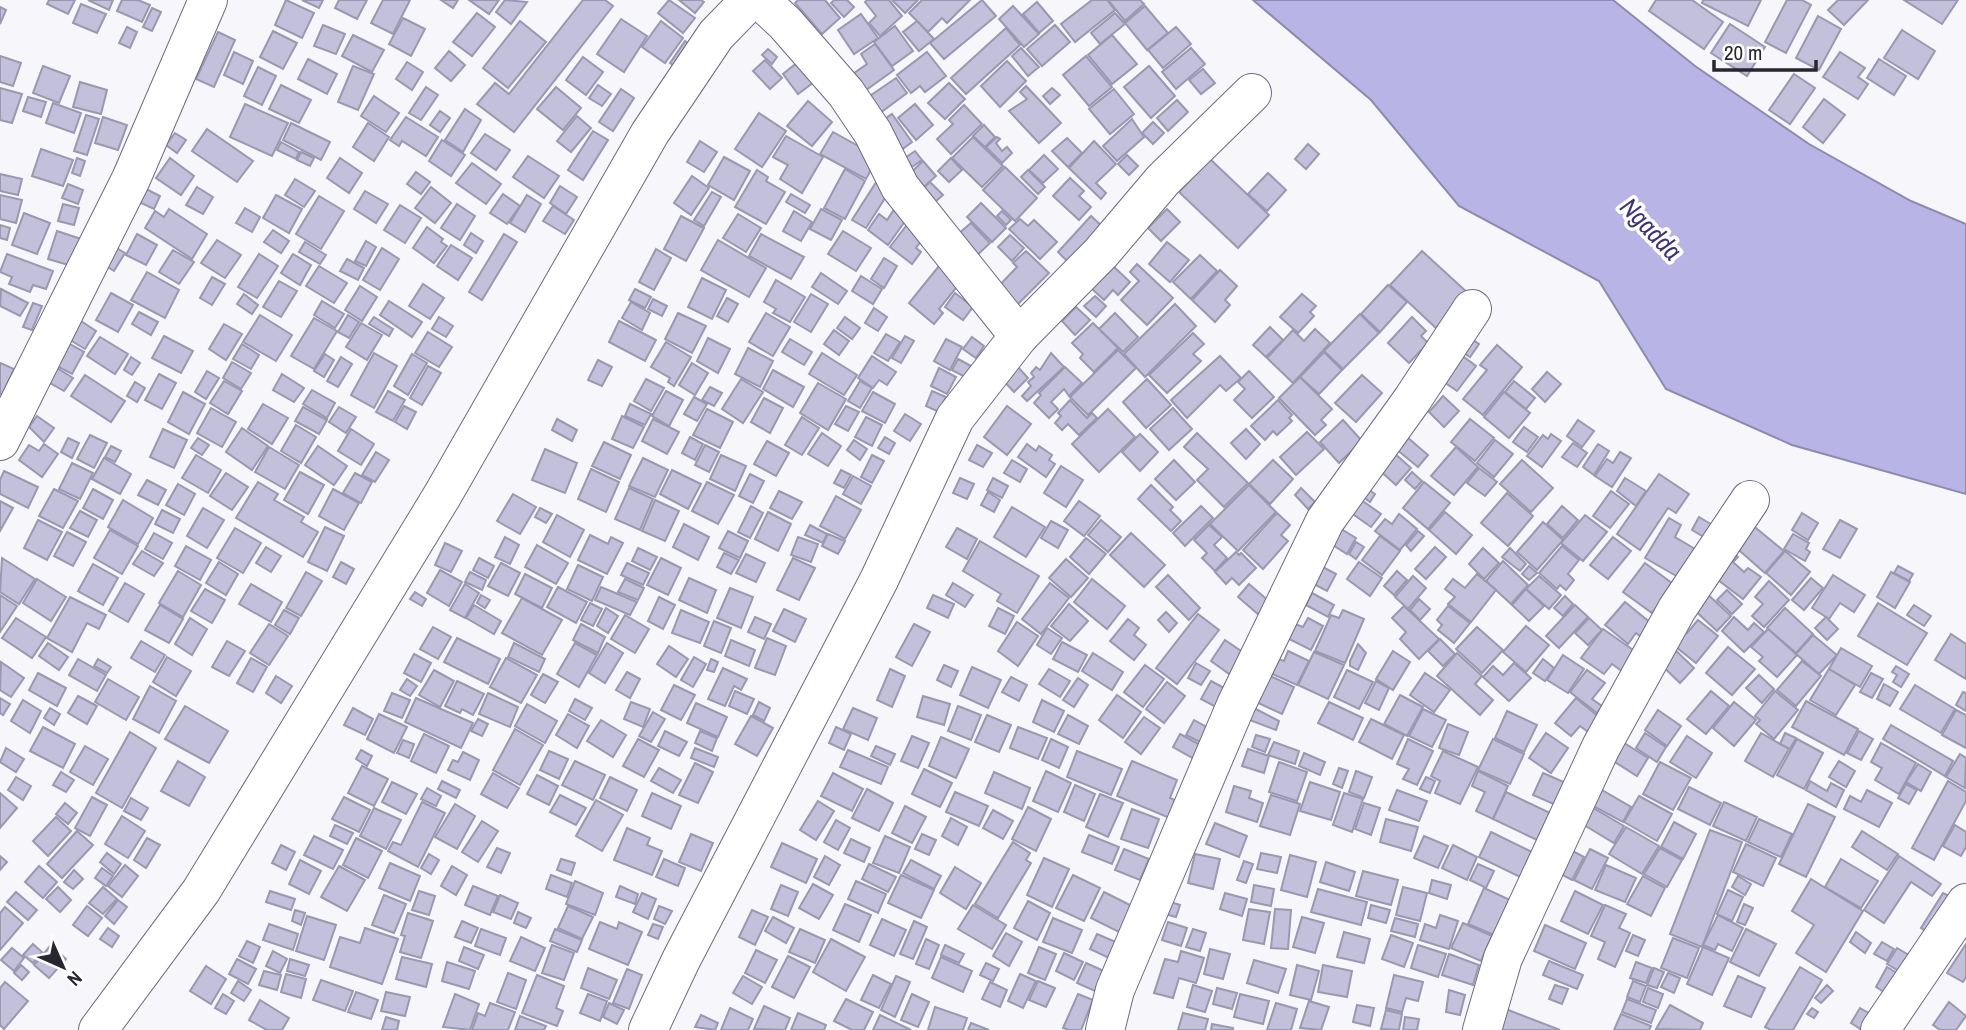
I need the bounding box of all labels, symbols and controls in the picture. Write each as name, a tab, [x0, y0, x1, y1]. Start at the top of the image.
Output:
scale bar	[1714, 28, 1815, 72]
text: 20 m	[1724, 38, 1762, 67]
water label: Ngadda	[1613, 190, 1690, 268]
north arrow	[28, 932, 98, 1002]
text: N	[62, 966, 88, 992]

